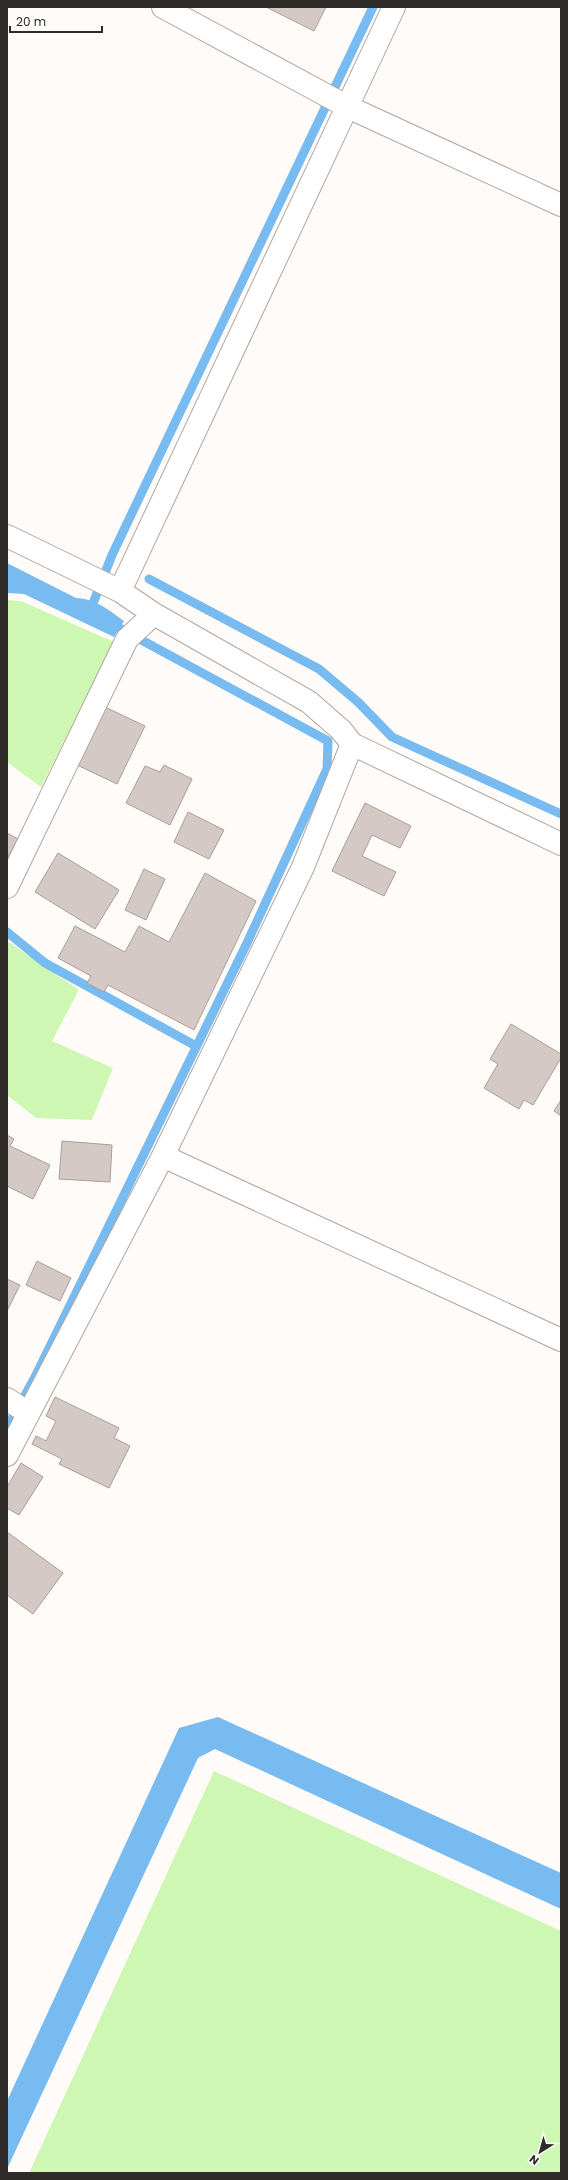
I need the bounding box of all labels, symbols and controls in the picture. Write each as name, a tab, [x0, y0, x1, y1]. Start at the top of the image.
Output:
scale bar	[10, 8, 102, 34]
text: 20 m	[16, 13, 46, 30]
north arrow	[520, 2132, 560, 2172]
text: N	[526, 2151, 542, 2169]

